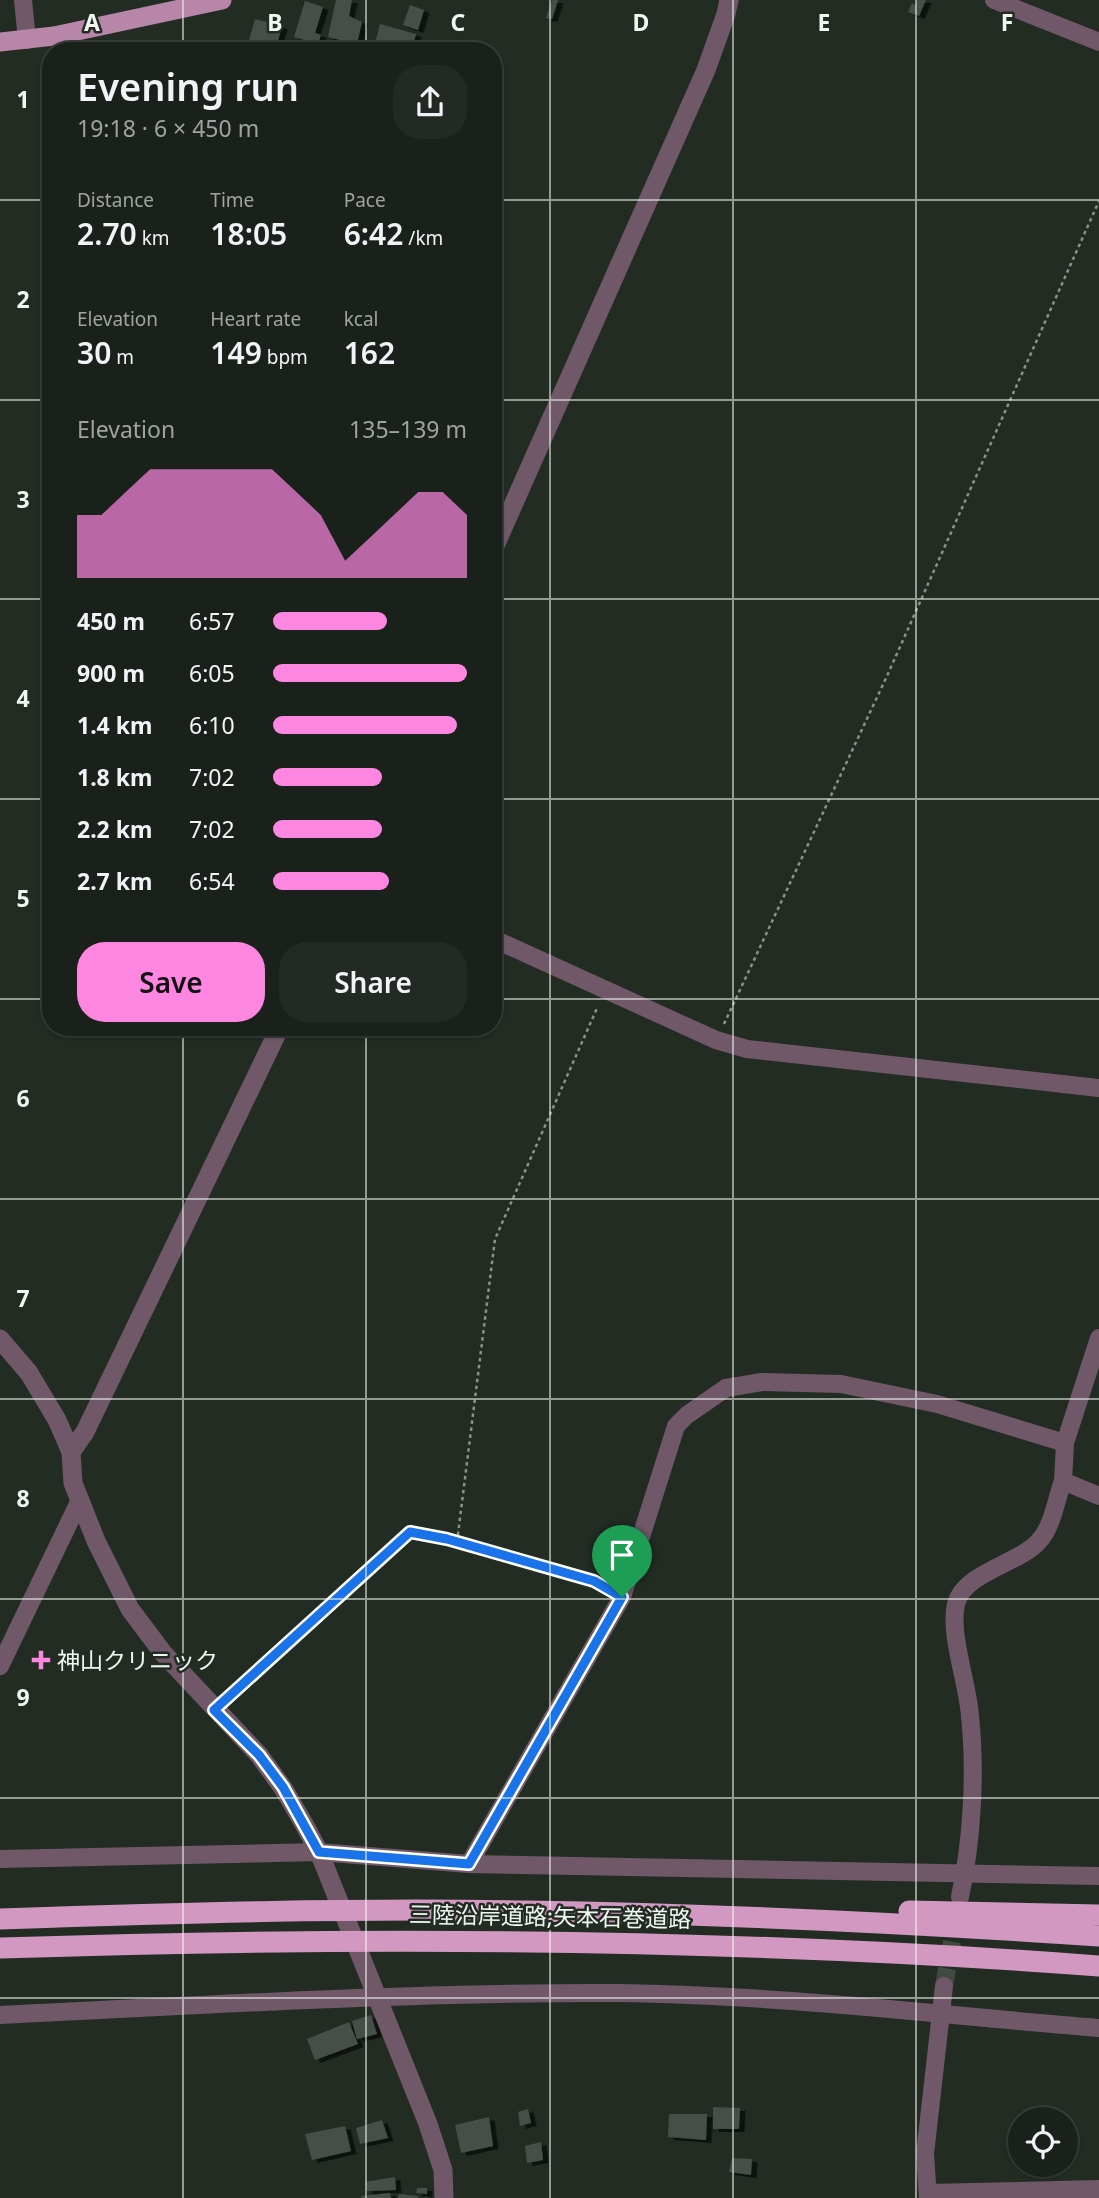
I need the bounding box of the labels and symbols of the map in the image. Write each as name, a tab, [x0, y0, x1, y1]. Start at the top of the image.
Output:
text: A	[84, 6, 100, 38]
text: B	[267, 6, 283, 38]
text: C	[451, 6, 466, 38]
text: D	[633, 6, 649, 38]
text: E	[818, 6, 830, 38]
text: F	[1001, 6, 1013, 38]
text: 1	[16, 83, 30, 115]
text: 2	[16, 283, 30, 315]
text: 3	[16, 483, 30, 515]
text: 4	[16, 682, 30, 714]
text: 5	[16, 882, 30, 914]
text: 6	[16, 1082, 30, 1114]
text: 7	[16, 1282, 30, 1314]
text: 8	[16, 1482, 30, 1514]
pin	[592, 1525, 652, 1597]
place label: 神山クリニック	[57, 1644, 218, 1676]
marker: 神山クリニック	[31, 1650, 51, 1670]
text: 9	[16, 1681, 30, 1713]
street label: 三陸沿岸道路;矢本石巻道路	[409, 1898, 691, 1934]

